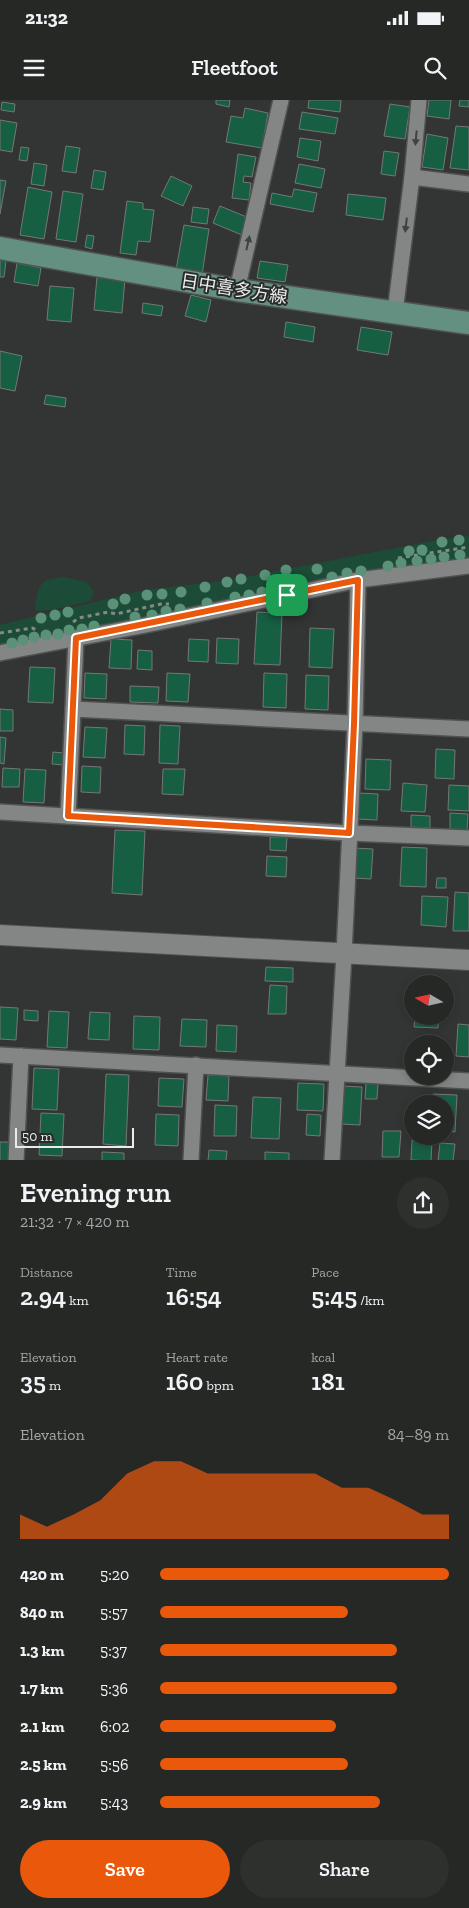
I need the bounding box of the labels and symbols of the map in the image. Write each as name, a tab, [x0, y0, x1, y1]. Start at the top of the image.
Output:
one-way arrow	[412, 131, 420, 147]
one-way arrow	[402, 218, 410, 234]
one-way arrow	[244, 235, 252, 250]
street label: 日中喜多方線	[179, 270, 289, 308]
pin	[266, 574, 308, 616]
north arrow	[404, 975, 454, 1025]
scale bar	[15, 1126, 134, 1149]

